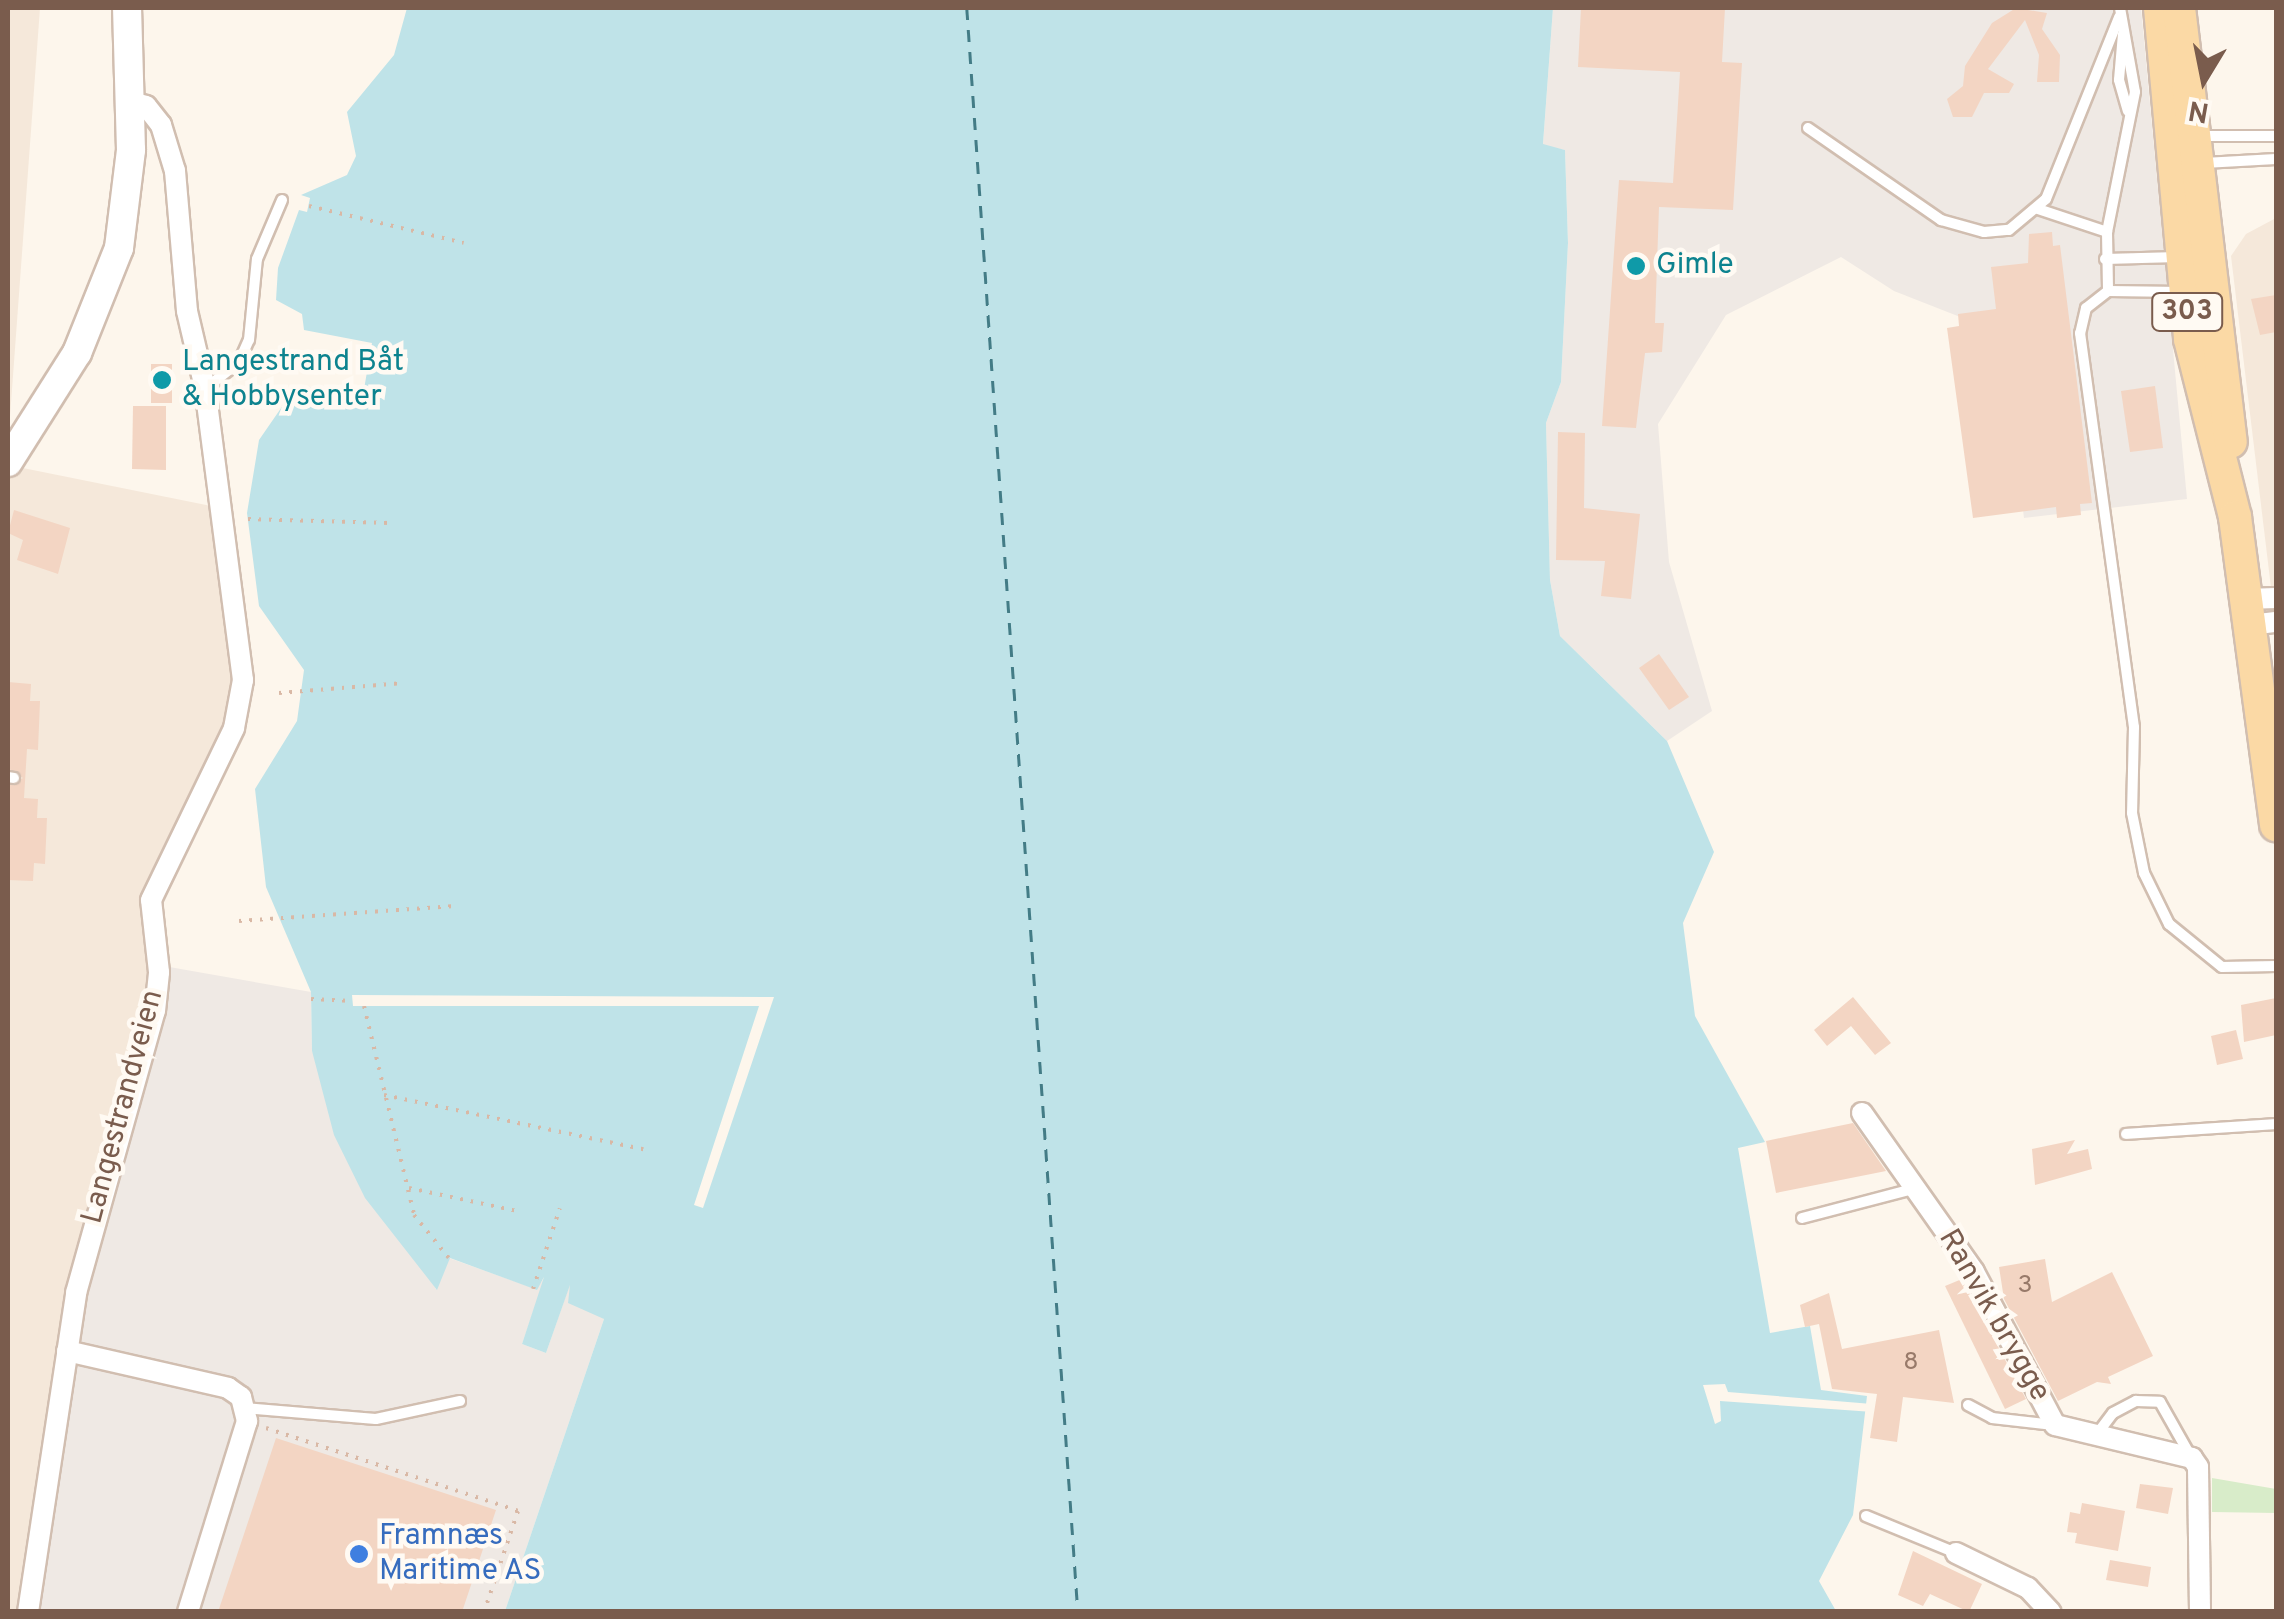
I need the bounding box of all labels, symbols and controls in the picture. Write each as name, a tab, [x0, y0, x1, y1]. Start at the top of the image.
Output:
north arrow	[2154, 30, 2254, 130]
text: N	[2186, 90, 2212, 129]
place label: Gimle	[1656, 248, 1734, 284]
marker: Gimle	[1625, 255, 1647, 277]
road number: 303	[2150, 289, 2224, 335]
place label: Langestrand Båt & Hobbysenter	[182, 345, 404, 416]
marker: Langestrand Båt & Hobbysenter	[151, 369, 173, 391]
street label: Langestrandveien	[75, 986, 173, 1228]
street label: Ranvik brygge	[1929, 1224, 2057, 1408]
house number: 3	[2017, 1271, 2033, 1301]
house number: 8	[1903, 1348, 1919, 1378]
place label: Framnæs Maritime AS	[379, 1519, 543, 1590]
marker: Framnæs Maritime AS	[348, 1543, 370, 1565]

